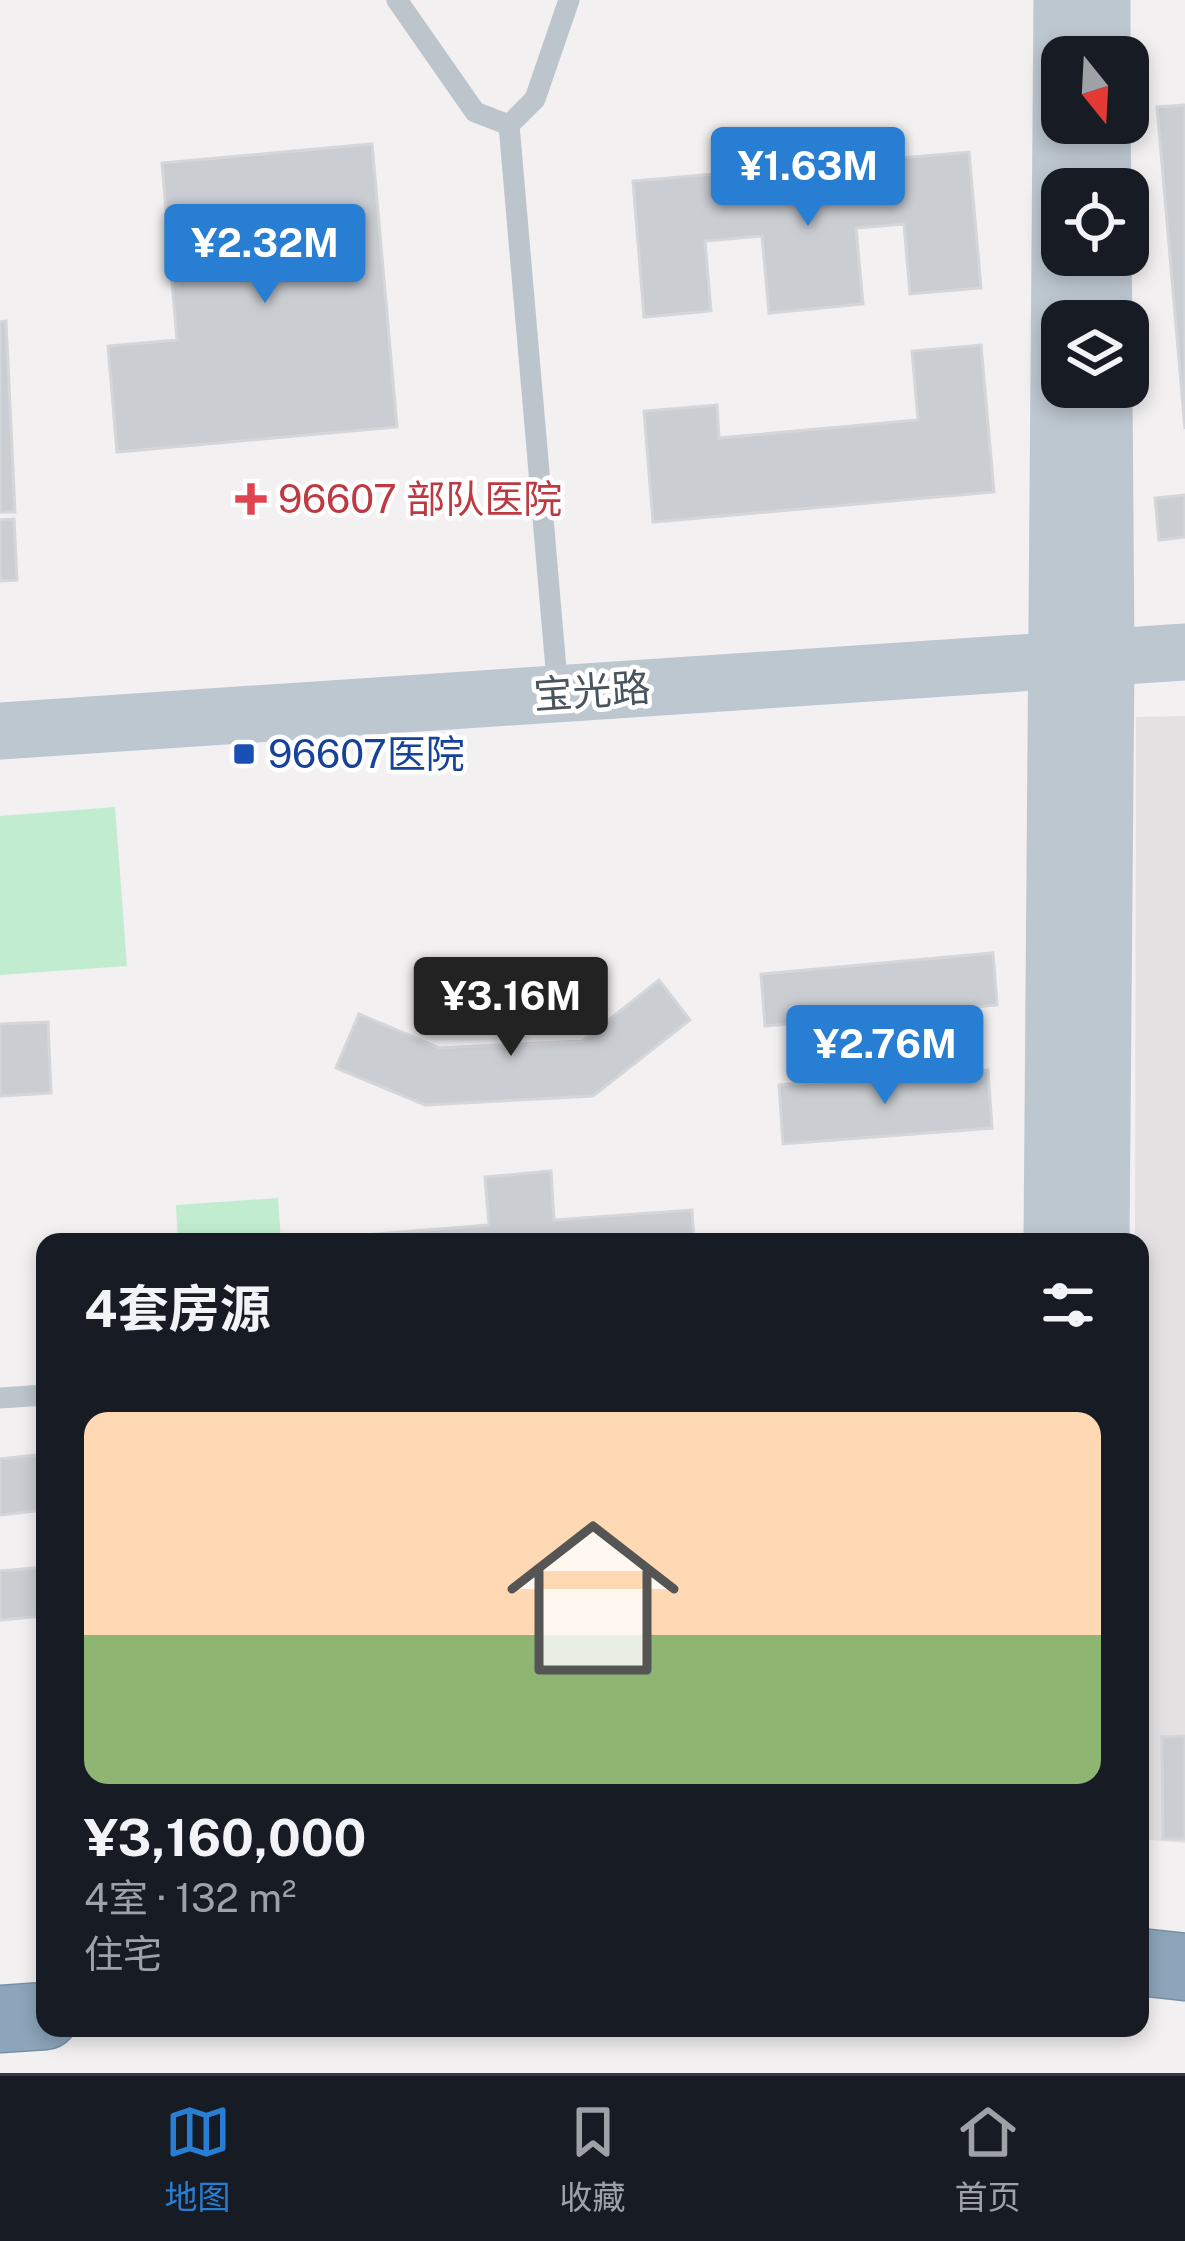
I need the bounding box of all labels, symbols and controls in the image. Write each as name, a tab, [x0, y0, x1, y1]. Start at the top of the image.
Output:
north arrow	[1041, 36, 1149, 144]
map controls	[1041, 36, 1149, 408]
pin: ¥1.63M	[710, 127, 906, 229]
text: ¥1.63M	[738, 143, 878, 189]
button: locate	[1041, 168, 1149, 276]
pin: ¥2.32M	[167, 204, 363, 306]
text: ¥2.32M	[191, 220, 339, 266]
button: layers	[1041, 300, 1149, 408]
place label: 96607 部队医院	[278, 476, 562, 522]
marker: 96607 部队医院	[235, 483, 267, 515]
street label: 宝光路	[532, 664, 652, 718]
place label: 96607医院	[268, 731, 465, 777]
marker: 96607医院	[231, 741, 257, 767]
pin: ¥3.16M	[413, 957, 609, 1059]
text: ¥3.16M	[441, 973, 581, 1019]
pin: ¥2.76M	[787, 1005, 983, 1107]
text: ¥2.76M	[813, 1021, 957, 1067]
icon: filters	[1035, 1272, 1101, 1338]
text: 4套房源	[84, 1279, 270, 1338]
icon: home	[485, 1490, 701, 1706]
text: ¥3,160,000	[84, 1808, 366, 1867]
text: 4室 · 132 m²	[84, 1875, 296, 1921]
text: 住宅	[84, 1931, 162, 1977]
tab: 地图	[165, 2099, 231, 2219]
tab: 收藏	[560, 2099, 626, 2219]
tab: 首页	[955, 2099, 1021, 2219]

